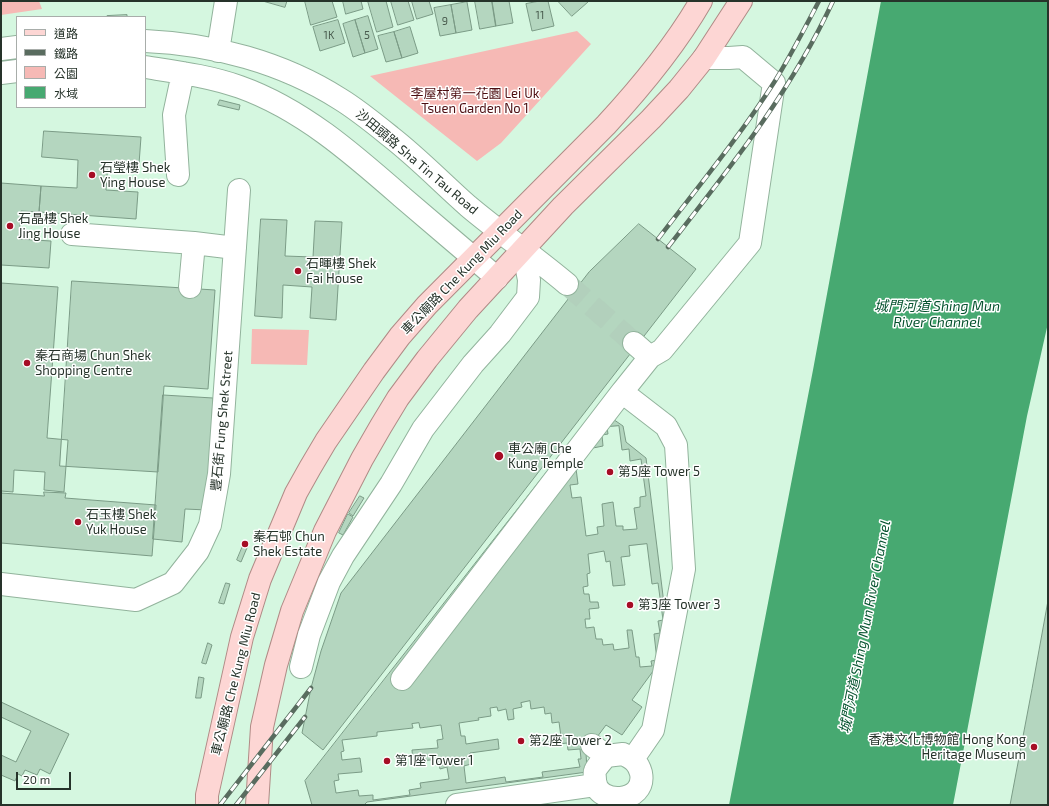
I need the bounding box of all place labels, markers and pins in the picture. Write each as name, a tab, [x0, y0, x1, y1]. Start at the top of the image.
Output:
place label: 石瑩樓 Shek Ying House	[100, 160, 170, 191]
marker: 石瑩樓 Shek Ying House	[87, 170, 97, 180]
place label: 石晶樓 Shek Jing House	[18, 211, 88, 242]
marker: 石晶樓 Shek Jing House	[5, 221, 15, 231]
place label: 石暉樓 Shek Fai House	[306, 256, 376, 287]
marker: 石暉樓 Shek Fai House	[293, 266, 303, 276]
place label: 秦石商場 Chun Shek Shopping Centre	[35, 348, 151, 379]
marker: 秦石商場 Chun Shek Shopping Centre	[22, 358, 32, 368]
place label: 車公廟 Che Kung Temple	[508, 441, 584, 472]
marker: 車公廟 Che Kung Temple	[493, 450, 505, 462]
place label: 第5座 Tower 5	[618, 464, 700, 480]
marker: 第5座 Tower 5	[605, 467, 615, 477]
place label: 石玉樓 Shek Yuk House	[86, 507, 156, 538]
marker: 石玉樓 Shek Yuk House	[73, 517, 83, 527]
place label: 秦石邨 Chun Shek Estate	[253, 529, 325, 560]
marker: 秦石邨 Chun Shek Estate	[240, 539, 250, 549]
place label: 第3座 Tower 3	[638, 597, 721, 613]
marker: 第3座 Tower 3	[625, 600, 635, 610]
place label: 香港文化博物館 Hong Kong Heritage Museum	[869, 732, 1026, 763]
place label: 第2座 Tower 2	[529, 733, 612, 749]
marker: 第2座 Tower 2	[516, 736, 526, 746]
marker: 香港文化博物館 Hong Kong Heritage Museum	[1029, 742, 1039, 752]
place label: 第1座 Tower 1	[395, 753, 473, 769]
marker: 第1座 Tower 1	[382, 756, 392, 766]

